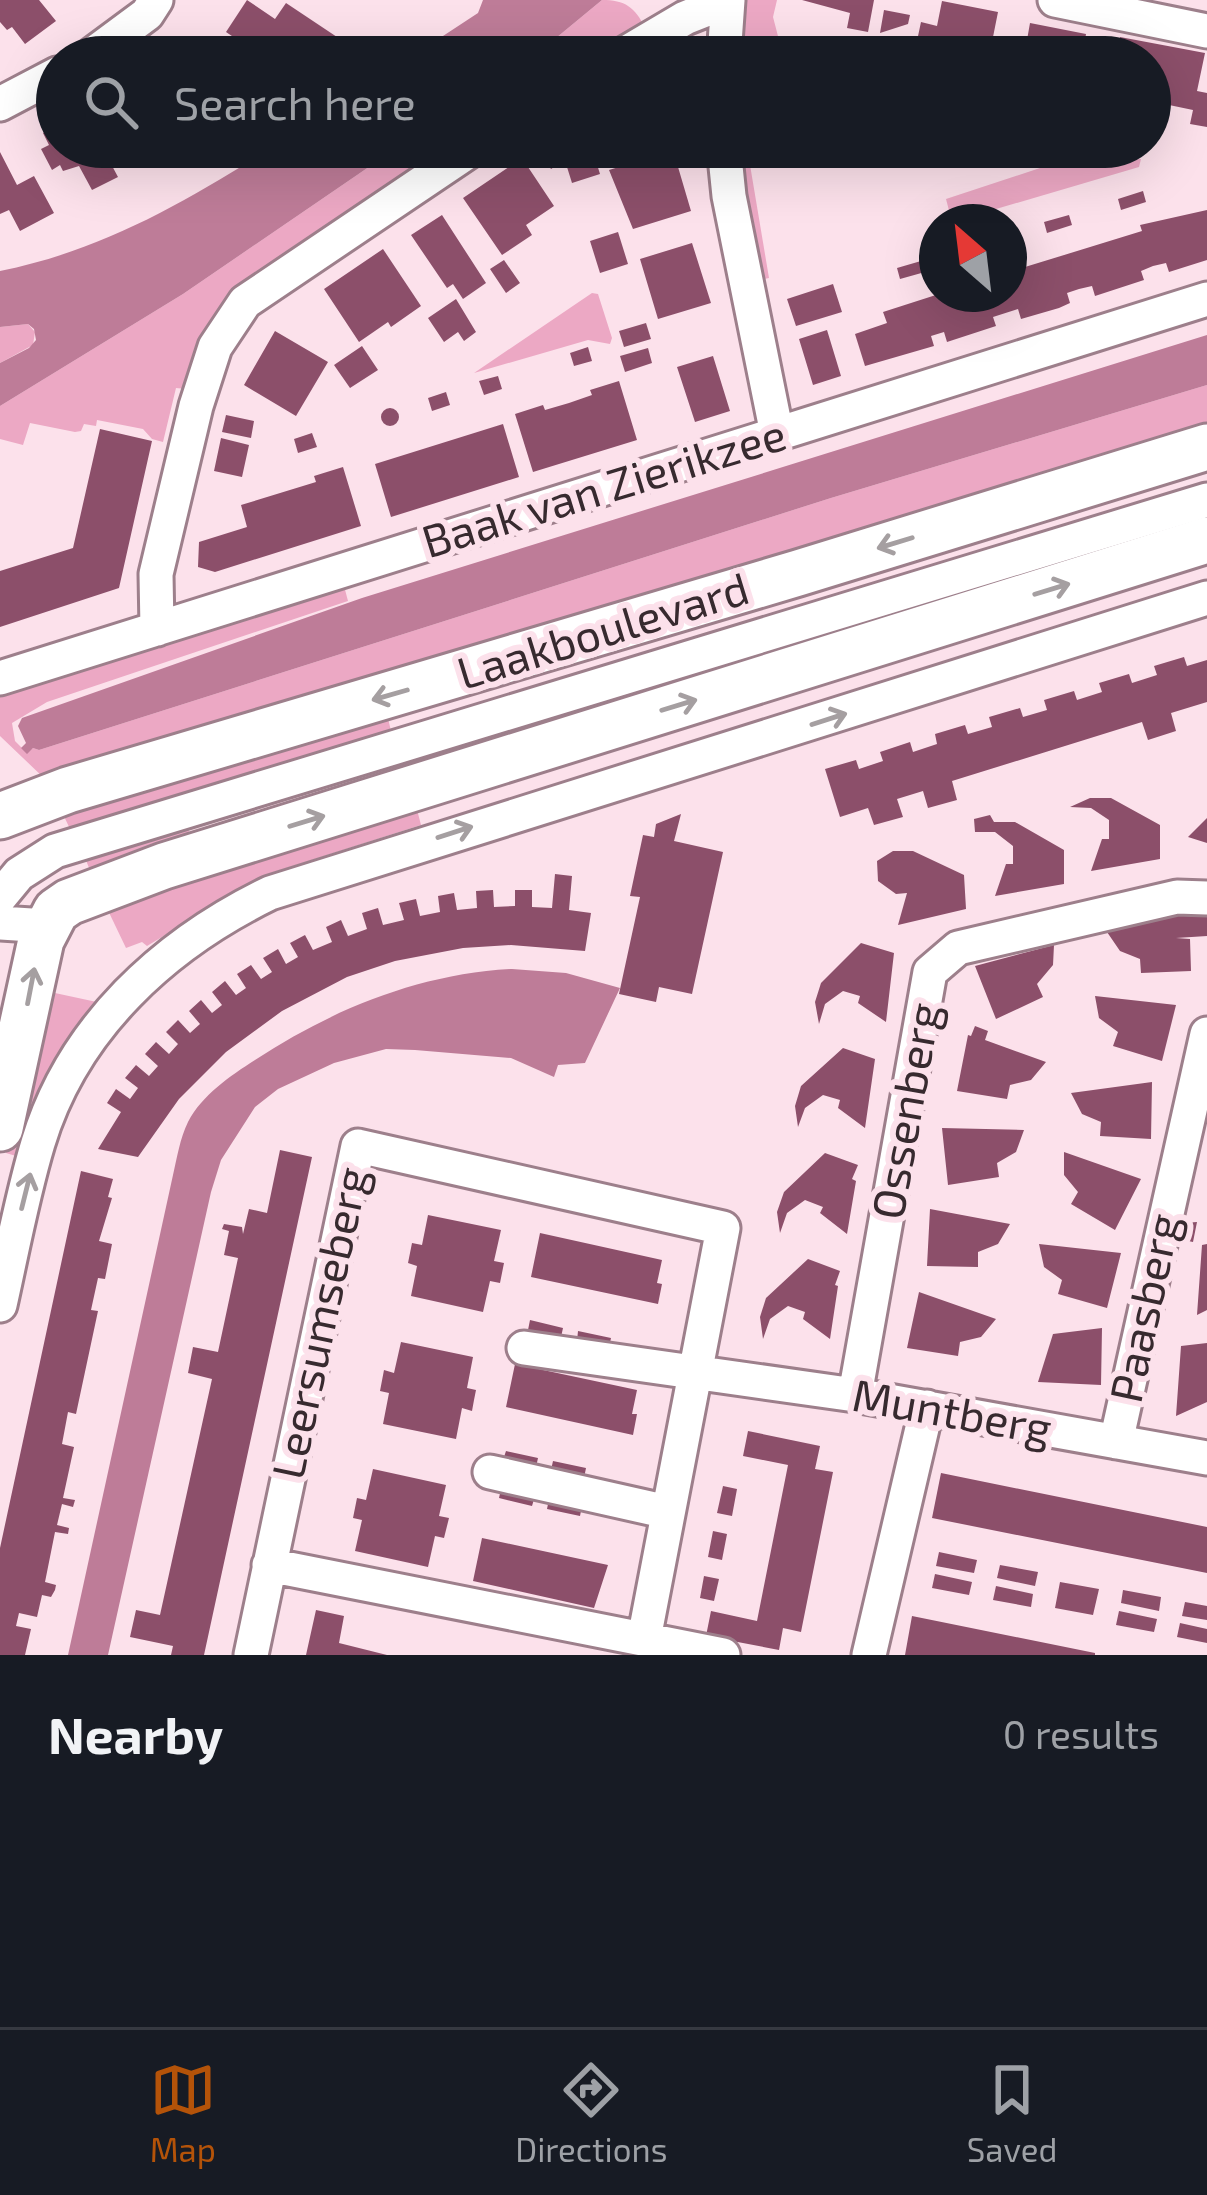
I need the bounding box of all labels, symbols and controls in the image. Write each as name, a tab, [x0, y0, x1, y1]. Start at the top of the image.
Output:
search box	[36, 36, 1171, 168]
icon: search	[78, 69, 144, 135]
text: Search here	[174, 75, 416, 129]
north arrow	[919, 204, 1027, 312]
street label: Baak van Zierikzee	[415, 405, 792, 567]
one-way arrow	[877, 534, 915, 556]
street label: Laakboulevard	[450, 559, 754, 699]
one-way arrow	[1032, 577, 1070, 599]
one-way arrow	[372, 685, 410, 707]
one-way arrow	[659, 693, 697, 715]
one-way arrow	[809, 707, 847, 729]
one-way arrow	[287, 809, 325, 831]
one-way arrow	[436, 820, 474, 842]
one-way arrow	[21, 967, 43, 1006]
street label: Ossenberg	[858, 998, 950, 1223]
street label: Leersumseberg	[259, 1162, 377, 1483]
one-way arrow	[16, 1172, 38, 1210]
street label: Paasberg	[1097, 1208, 1189, 1407]
street label: Muntberg	[849, 1366, 1056, 1454]
text: Nearby	[48, 1703, 223, 1764]
text: 0 results	[1003, 1710, 1159, 1757]
tab: Map	[150, 2057, 216, 2169]
tab: Directions	[515, 2057, 667, 2169]
tab: Saved	[967, 2057, 1057, 2169]

